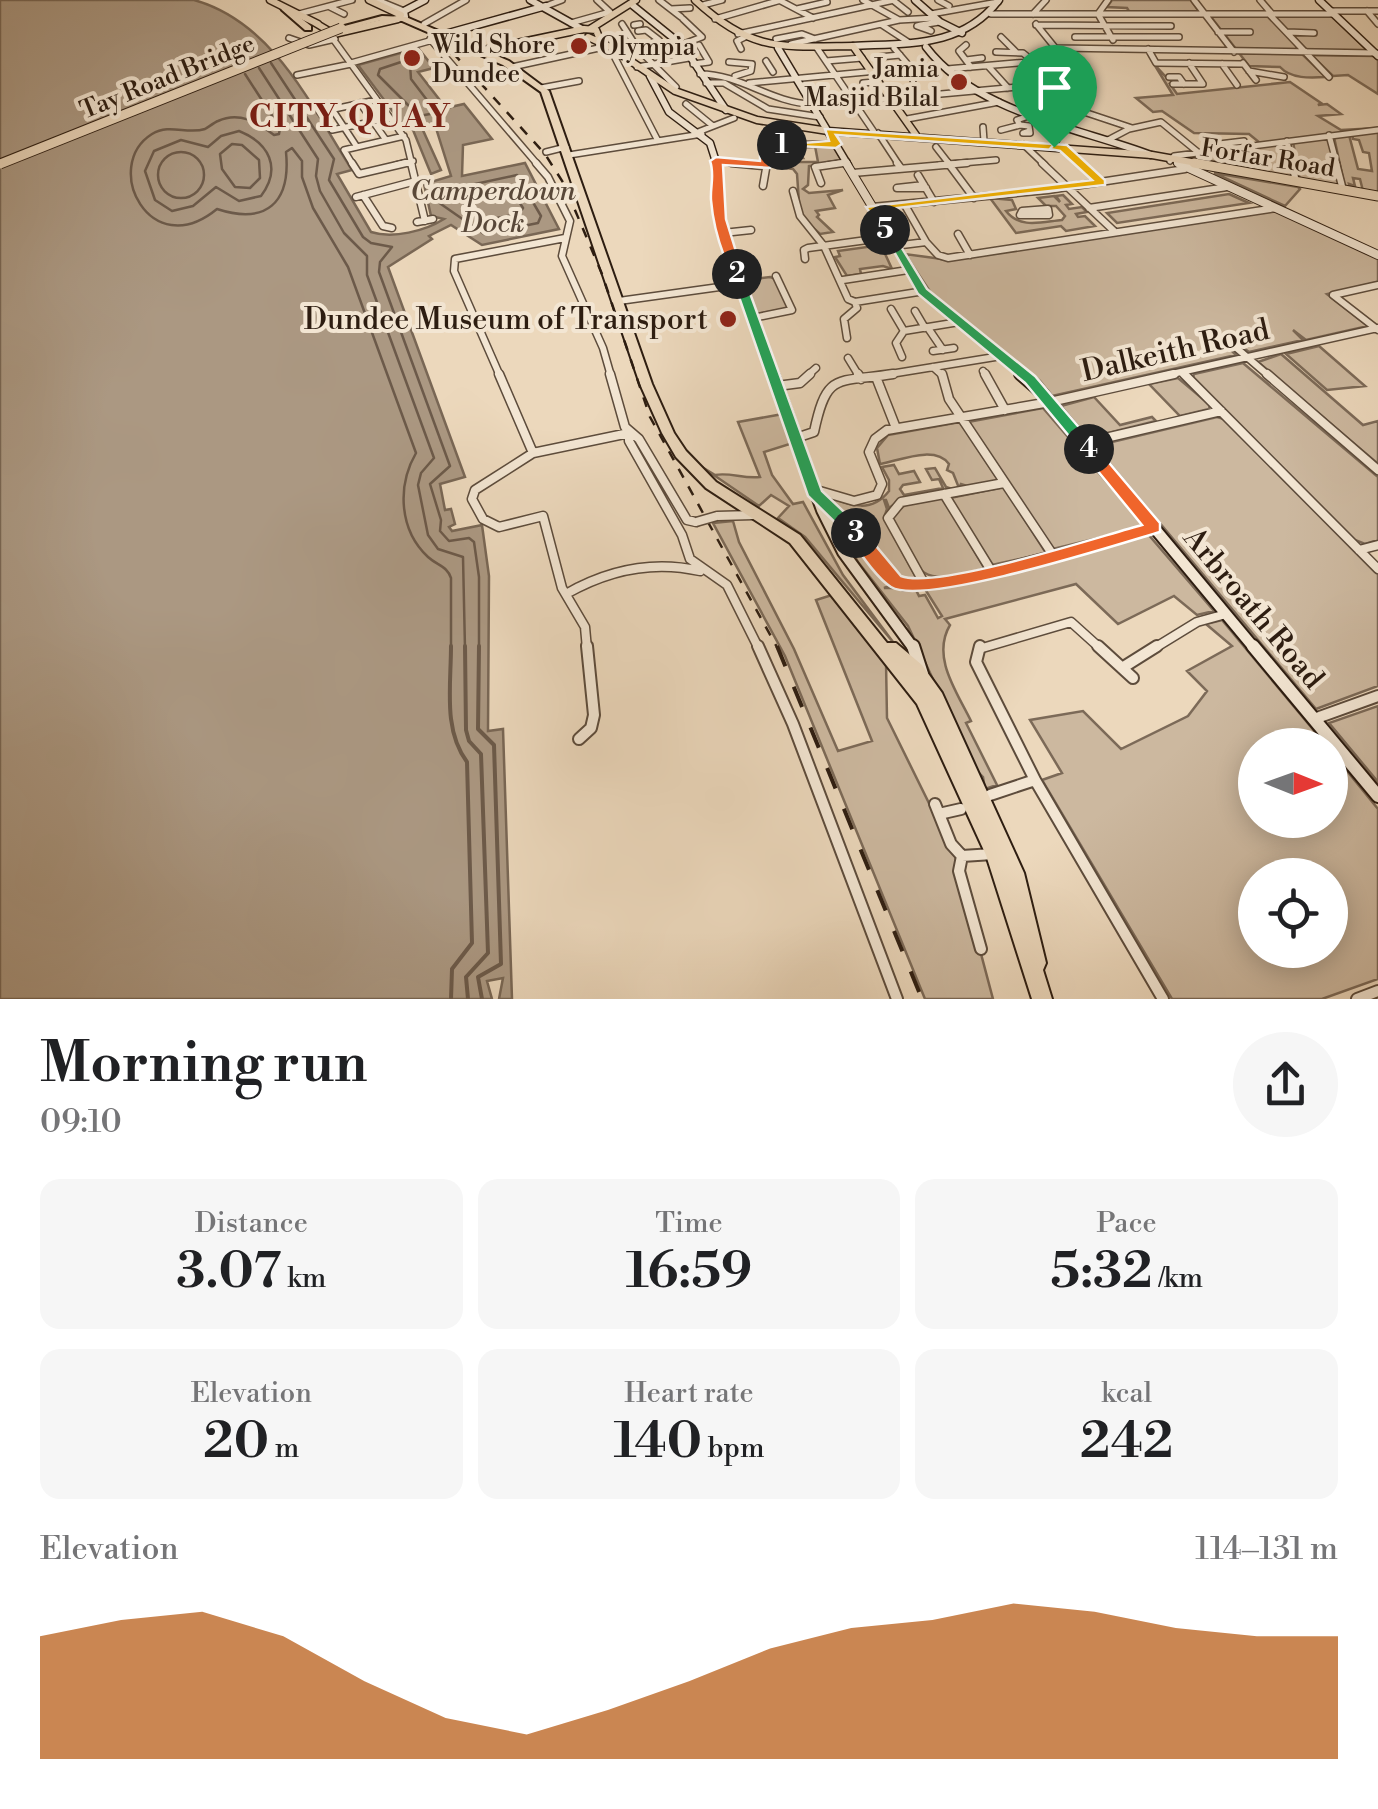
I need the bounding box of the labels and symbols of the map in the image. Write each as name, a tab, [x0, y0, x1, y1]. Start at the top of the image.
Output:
street label: Tay Road Bridge	[76, 28, 259, 127]
place label: Wild Shore Dundee	[431, 30, 555, 90]
place label: Olympia	[599, 32, 696, 63]
marker: Olympia	[568, 35, 590, 57]
pin	[1012, 45, 1097, 148]
marker: Wild Shore Dundee	[401, 47, 423, 69]
place label: Jamia Masjid Bilal	[804, 54, 940, 114]
marker: Jamia Masjid Bilal	[948, 71, 970, 93]
district label: CITY QUAY	[249, 97, 453, 137]
pin: 1	[757, 120, 807, 170]
street label: Forfar Road	[1198, 133, 1337, 184]
water label: Camperdown Dock	[410, 174, 576, 241]
pin: 5	[860, 205, 910, 255]
pin: 2	[712, 249, 762, 299]
place label: Dundee Museum of Transport	[304, 301, 708, 339]
marker: Dundee Museum of Transport	[717, 308, 739, 330]
street label: Dalkeith Road	[1077, 311, 1273, 391]
pin: 4	[1064, 424, 1114, 474]
pin: 3	[831, 508, 881, 558]
street label: Arbroath Road	[1174, 519, 1332, 697]
north arrow	[1238, 728, 1348, 838]

